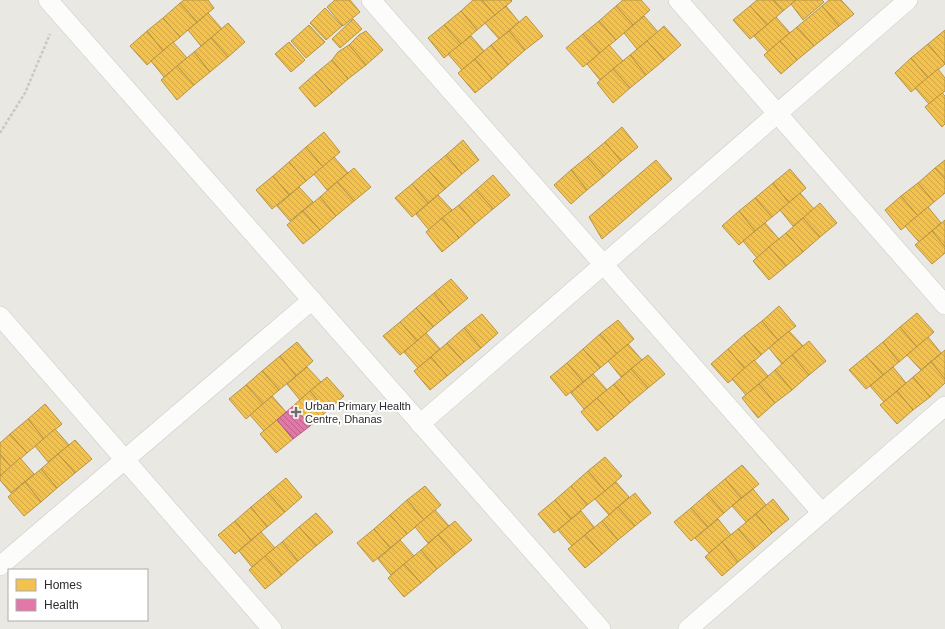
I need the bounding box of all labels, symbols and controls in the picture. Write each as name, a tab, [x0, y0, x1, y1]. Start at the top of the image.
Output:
place label: Urban Primary Health Centre, Dhanas	[305, 400, 411, 425]
marker: Urban Primary Health Centre, Dhanas	[290, 406, 302, 418]
legend	[8, 569, 148, 621]
text: Homes	[44, 578, 82, 592]
text: Health	[44, 598, 79, 612]

